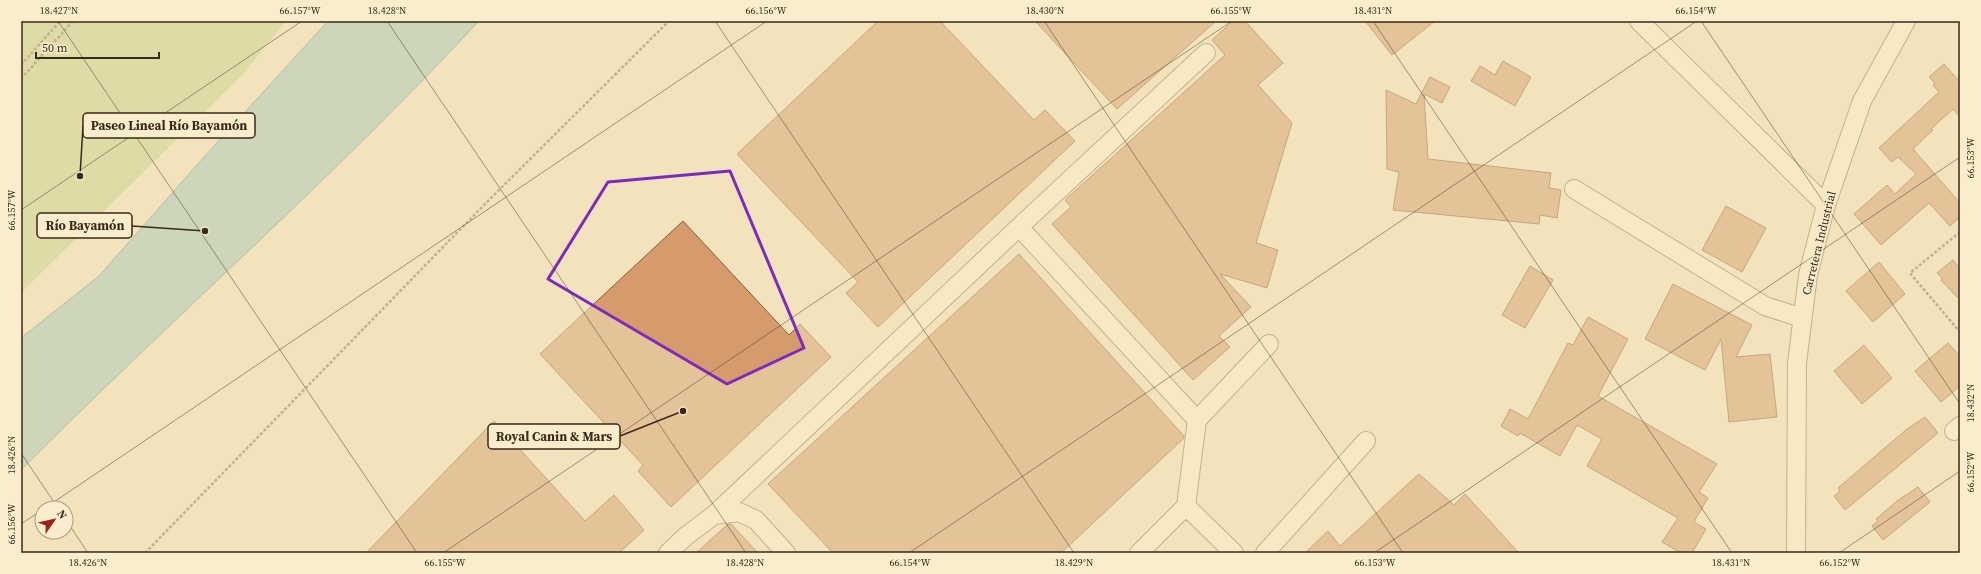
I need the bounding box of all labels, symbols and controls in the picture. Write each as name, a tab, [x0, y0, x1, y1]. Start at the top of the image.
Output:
text: 18.427°N	[40, 4, 78, 17]
text: 66.157°W	[280, 4, 321, 17]
text: 18.428°N	[368, 4, 406, 17]
text: 66.156°W	[746, 4, 787, 17]
text: 18.430°N	[1026, 4, 1064, 17]
text: 66.155°W	[1211, 4, 1252, 17]
text: 18.431°N	[1354, 4, 1392, 17]
text: 66.154°W	[1676, 4, 1717, 17]
scale bar	[36, 34, 159, 60]
text: 50 m	[42, 40, 68, 56]
callout: Paseo Lineal Río Bayamón	[83, 113, 255, 138]
text: Paseo Lineal Río Bayamón	[91, 117, 247, 134]
text: 66.153°W	[1964, 137, 1977, 178]
text: 66.157°W	[5, 189, 18, 230]
street label: Carretera Industrial	[1798, 189, 1840, 297]
callout: Río Bayamón	[37, 213, 132, 238]
text: Río Bayamón	[46, 217, 124, 234]
text: 18.432°N	[1964, 384, 1977, 422]
callout: Royal Canin & Mars	[488, 424, 620, 449]
text: Royal Canin & Mars	[496, 428, 612, 445]
text: 18.426°N	[5, 436, 18, 474]
text: 66.152°W	[1964, 451, 1977, 492]
north arrow	[34, 500, 74, 540]
text: 66.156°W	[5, 503, 18, 544]
text: N	[53, 507, 70, 522]
text: 18.426°N	[69, 556, 107, 569]
text: 66.155°W	[425, 556, 466, 569]
text: 18.428°N	[726, 556, 764, 569]
text: 66.154°W	[890, 556, 931, 569]
text: 18.429°N	[1055, 556, 1093, 569]
text: 66.153°W	[1355, 556, 1396, 569]
text: 18.431°N	[1712, 556, 1750, 569]
text: 66.152°W	[1820, 556, 1861, 569]

